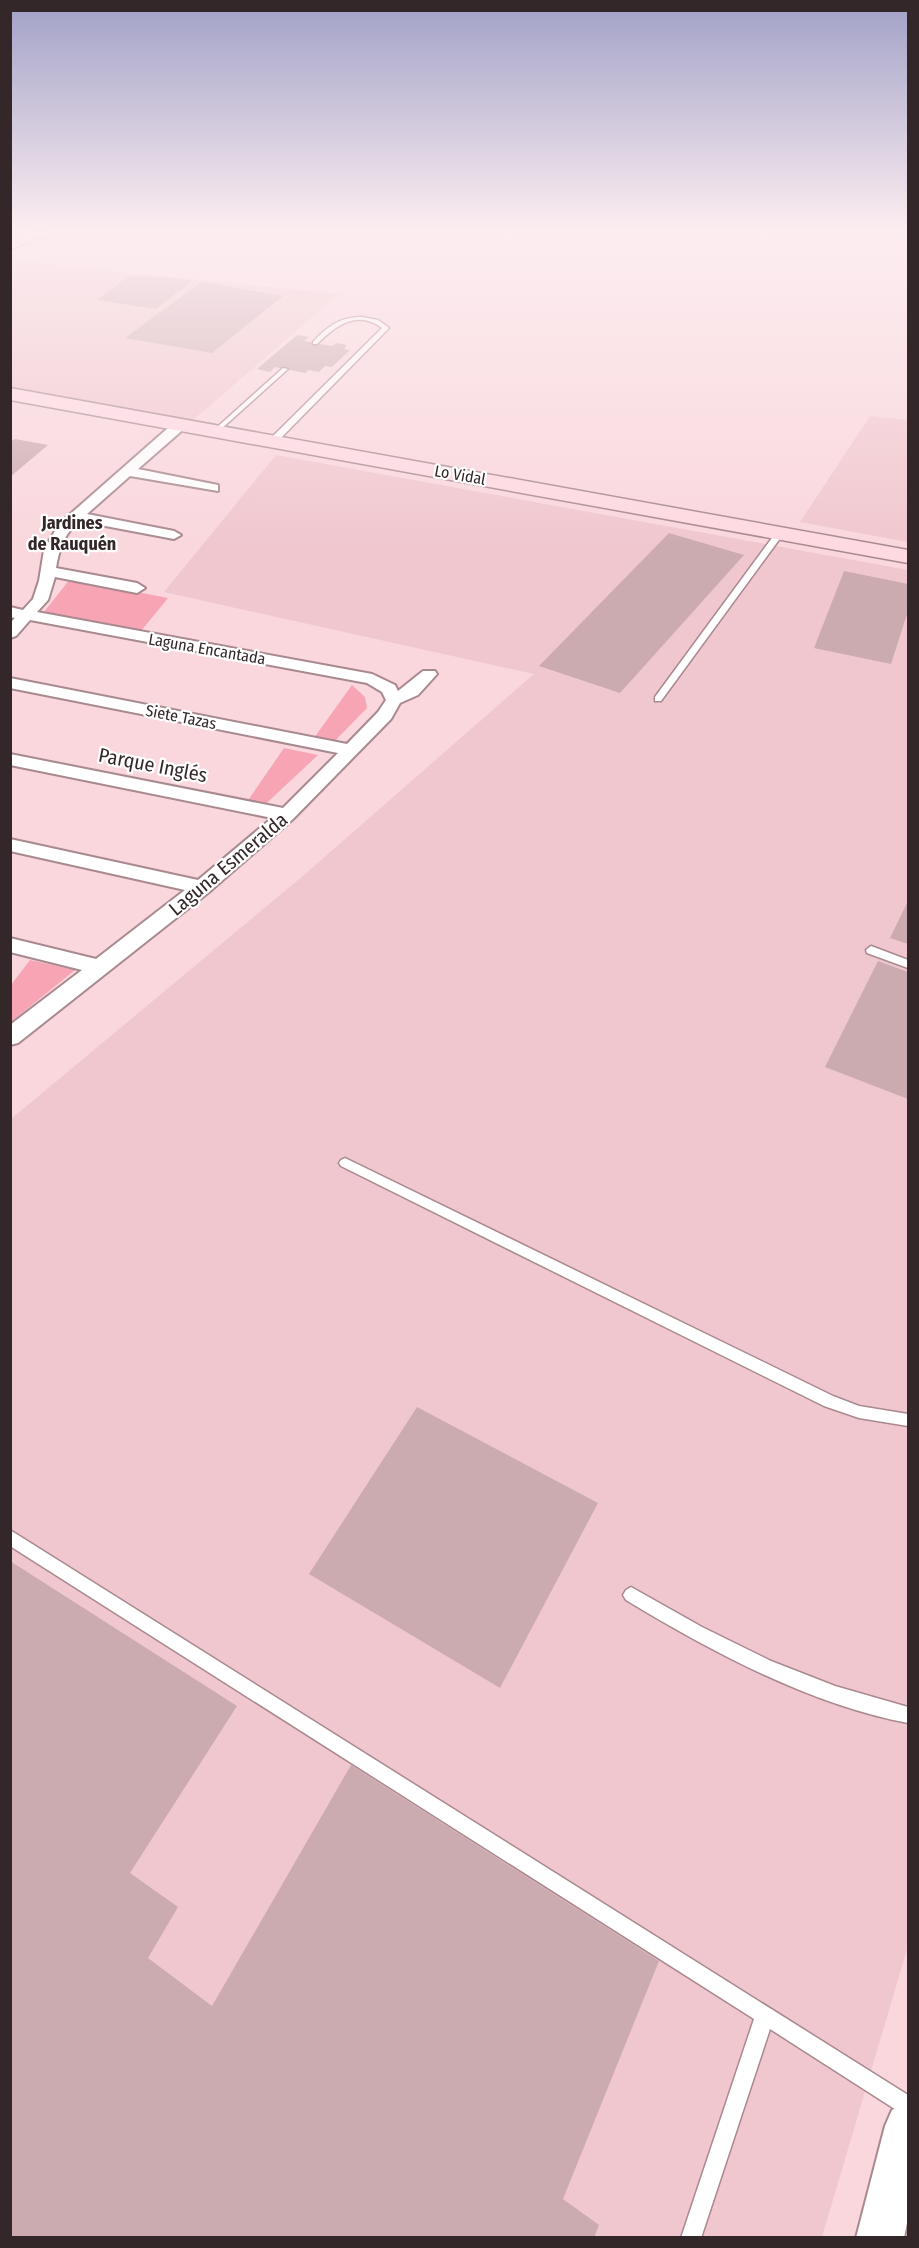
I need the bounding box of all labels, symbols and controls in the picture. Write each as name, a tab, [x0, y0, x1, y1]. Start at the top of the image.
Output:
street label: Lo Vidal	[433, 461, 487, 489]
district label: Jardines de Rauquén	[28, 512, 116, 555]
street label: Laguna Encantada	[147, 629, 267, 669]
street label: Siete Tazas	[144, 701, 218, 733]
street label: Parque Inglés	[97, 743, 209, 787]
street label: Laguna Esmeralda	[164, 807, 292, 921]

